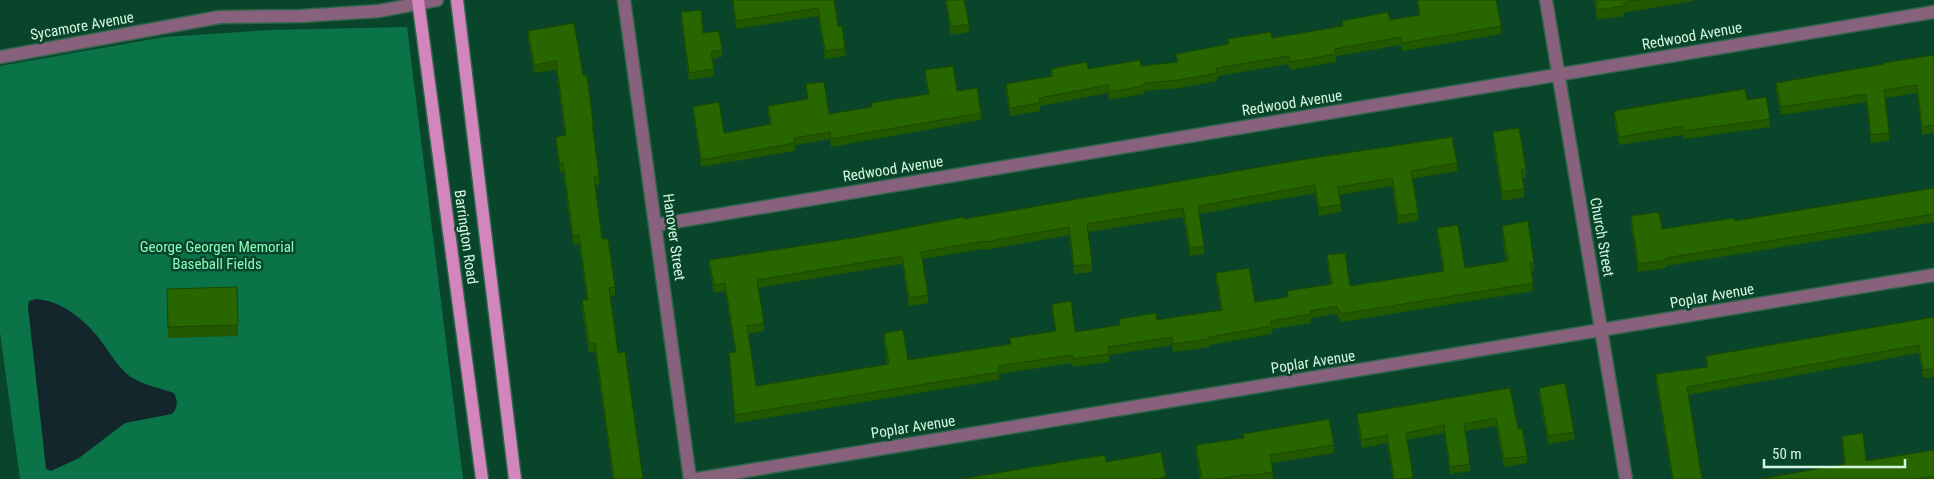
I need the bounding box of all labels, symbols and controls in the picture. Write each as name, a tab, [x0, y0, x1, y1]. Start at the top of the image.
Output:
street label: Sycamore Avenue	[29, 8, 135, 44]
street label: Redwood Avenue	[1641, 18, 1743, 54]
street label: Redwood Avenue	[1241, 86, 1343, 120]
street label: Redwood Avenue	[842, 152, 944, 186]
street label: Barrington Road	[450, 189, 482, 285]
street label: Hanover Street	[659, 192, 689, 282]
street label: Church Street	[1586, 196, 1618, 278]
park label: George Georgen Memorial Baseball Fields	[140, 238, 294, 273]
street label: Poplar Avenue	[1669, 280, 1755, 312]
street label: Poplar Avenue	[1270, 346, 1356, 378]
street label: Poplar Avenue	[870, 411, 956, 443]
scale bar	[1764, 436, 1905, 468]
text: 50 m	[1772, 445, 1802, 463]

